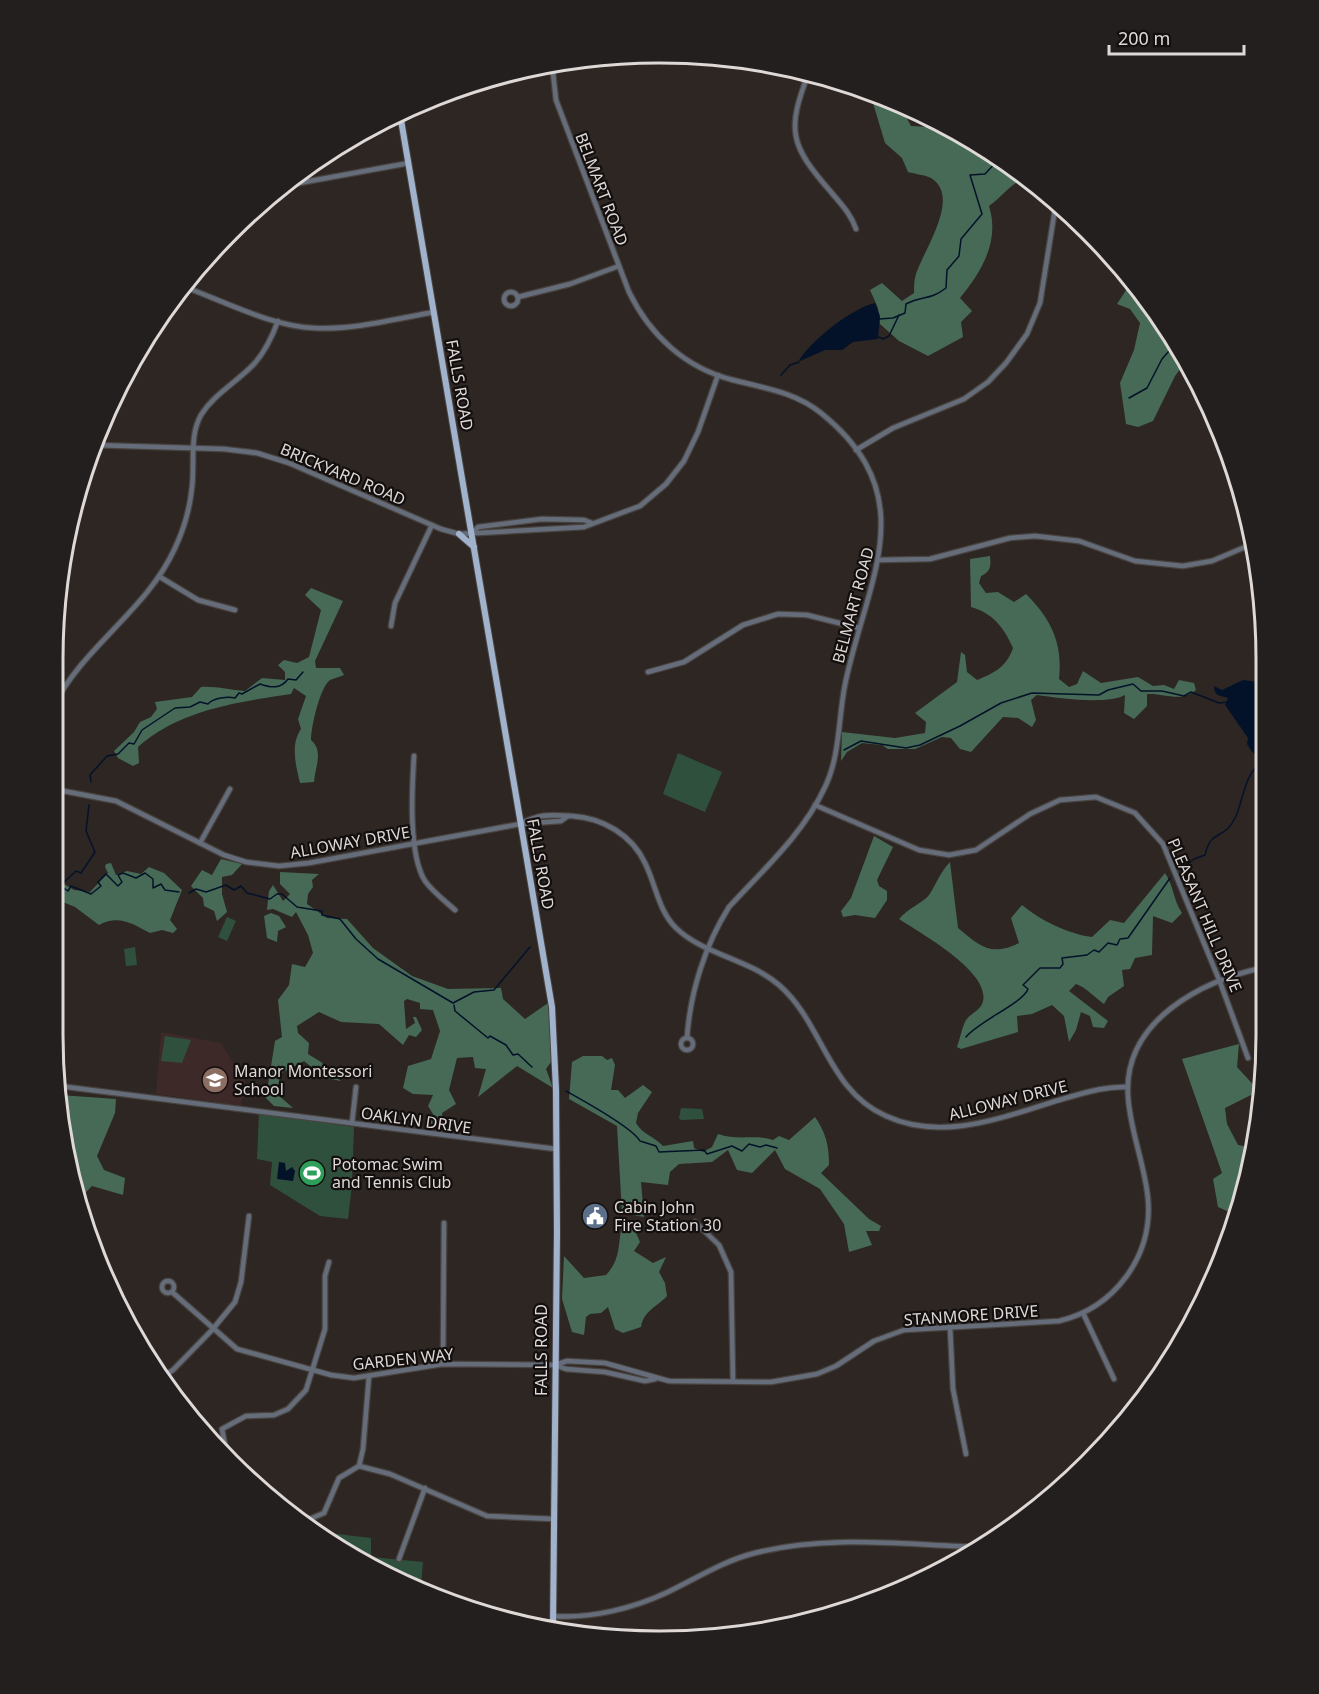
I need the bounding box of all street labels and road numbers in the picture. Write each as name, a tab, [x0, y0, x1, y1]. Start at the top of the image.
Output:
street label: BELMART ROAD	[570, 129, 634, 249]
street label: FALLS ROAD	[441, 338, 479, 432]
street label: BRICKYARD ROAD	[277, 438, 409, 510]
street label: BELMART ROAD	[827, 544, 879, 666]
street label: FALLS ROAD	[522, 817, 560, 911]
street label: ALLOWAY DRIVE	[288, 821, 412, 863]
street label: PLEASANT HILL DRIVE	[1163, 835, 1247, 995]
street label: ALLOWAY DRIVE	[946, 1075, 1070, 1125]
street label: OAKLYN DRIVE	[359, 1101, 473, 1139]
street label: STANMORE DRIVE	[903, 1299, 1039, 1331]
street label: FALLS ROAD	[530, 1304, 552, 1396]
street label: GARDEN WAY	[351, 1343, 455, 1375]

